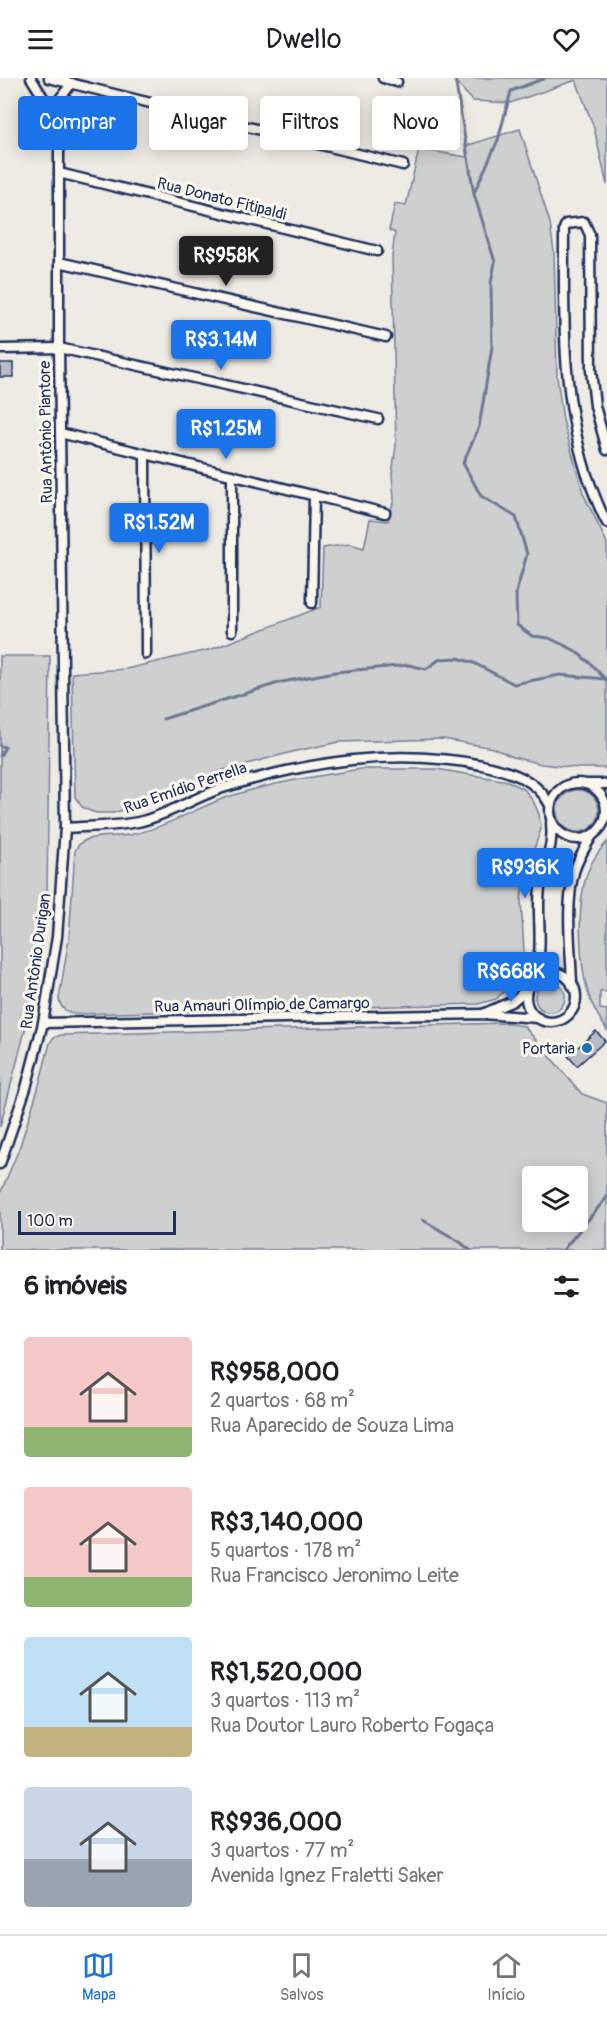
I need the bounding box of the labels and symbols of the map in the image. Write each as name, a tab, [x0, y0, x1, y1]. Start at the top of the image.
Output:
street label: Rua Donato Fitipaldi	[155, 173, 289, 225]
pin: R$958K	[177, 236, 275, 287]
pin: R$3.14M	[166, 320, 276, 371]
street label: Rua Antônio Piantore	[35, 360, 57, 503]
pin: R$1.25M	[171, 409, 281, 460]
pin: R$1.52M	[104, 503, 214, 554]
street label: Rua Emídio Perrella	[121, 758, 249, 818]
pin: R$936K	[476, 848, 574, 899]
street label: Rua Antônio Durigan	[17, 892, 55, 1030]
pin: R$668K	[462, 952, 560, 1003]
street label: Rua Amauri Olímpio de Camargo	[154, 993, 370, 1017]
place label: Portaria	[522, 1039, 575, 1059]
marker: Portaria	[580, 1041, 594, 1055]
scale bar	[18, 1208, 176, 1236]

